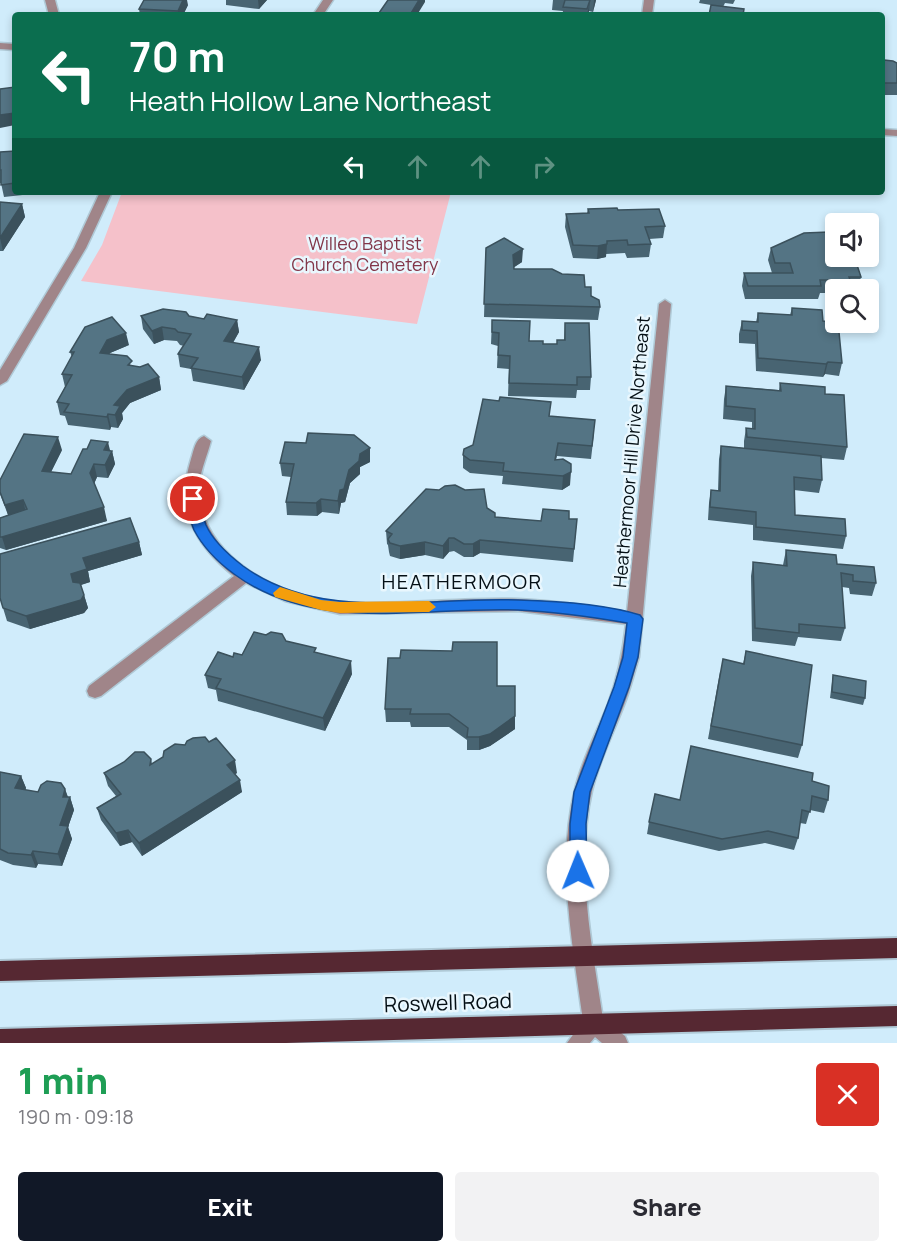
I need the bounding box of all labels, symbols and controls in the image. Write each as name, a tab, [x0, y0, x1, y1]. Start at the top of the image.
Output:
text: 70 m	[129, 27, 225, 85]
icon: left	[30, 36, 108, 114]
text: Heath Hollow Lane Northeast	[129, 82, 491, 119]
icon: left	[338, 150, 371, 183]
icon: ahead	[401, 150, 434, 183]
icon: ahead	[464, 150, 497, 183]
icon: right	[527, 150, 560, 183]
map controls	[825, 213, 879, 333]
button: sound	[825, 213, 879, 267]
park label: Willeo Baptist Church Cemetery	[292, 231, 439, 276]
button: search	[825, 279, 879, 333]
street label: Heathermoor Hill Drive Northeast	[607, 315, 655, 589]
pin	[167, 473, 218, 524]
icon: arrive	[176, 482, 209, 515]
district label: HEATHERMOOR	[381, 568, 543, 595]
position arrow	[546, 839, 610, 903]
street label: Roswell Road	[384, 986, 512, 1018]
text: 1 min	[18, 1056, 108, 1105]
button: close	[816, 1063, 879, 1126]
text: 190 m · 09:18	[18, 1103, 134, 1130]
button: Exit	[18, 1172, 443, 1241]
button: Share	[455, 1172, 879, 1241]

